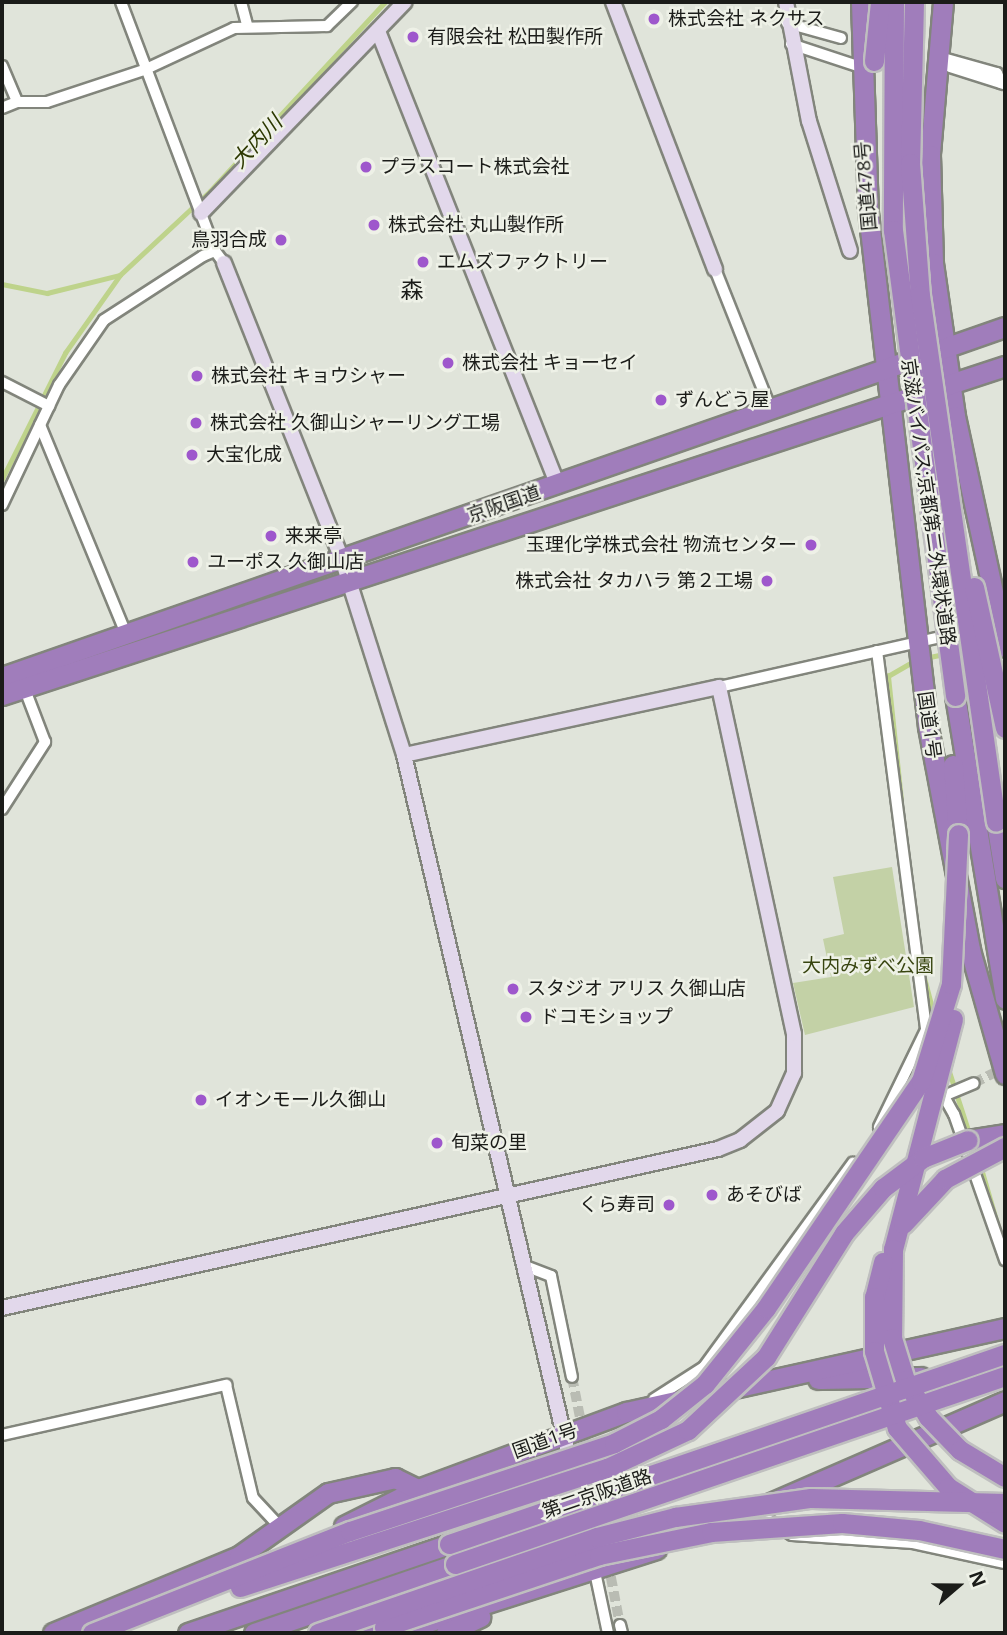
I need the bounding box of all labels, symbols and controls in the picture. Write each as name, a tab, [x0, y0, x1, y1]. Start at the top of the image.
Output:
place label: 株式会社 ネクサス	[668, 8, 825, 30]
marker: 株式会社 ネクサス	[646, 11, 662, 27]
place label: 有限会社 松田製作所	[427, 26, 603, 48]
marker: 有限会社 松田製作所	[405, 29, 421, 45]
water label: 大内川	[225, 109, 287, 173]
street label: 国道478号	[851, 140, 881, 232]
place label: プラスコート株式会社	[380, 156, 570, 178]
marker: プラスコート株式会社	[358, 159, 374, 175]
place label: 株式会社 丸山製作所	[388, 214, 564, 236]
marker: 株式会社 丸山製作所	[366, 217, 382, 233]
place label: 鳥羽合成	[191, 229, 267, 251]
marker: 鳥羽合成	[273, 232, 289, 248]
place label: エムズファクトリー	[437, 251, 608, 273]
marker: エムズファクトリー	[415, 254, 431, 270]
district label: 森	[401, 275, 423, 303]
place label: 株式会社 キョーセイ	[462, 352, 638, 374]
marker: 株式会社 キョーセイ	[440, 355, 456, 371]
street label: 京滋バイパス;京都第二外環状道路	[897, 357, 959, 647]
place label: 株式会社 キョウシャー	[211, 365, 406, 387]
marker: 株式会社 キョウシャー	[189, 368, 205, 384]
place label: ずんどう屋	[675, 389, 770, 411]
marker: ずんどう屋	[653, 392, 669, 408]
place label: 株式会社 久御山シャーリング工場	[210, 412, 500, 434]
marker: 株式会社 久御山シャーリング工場	[188, 415, 204, 431]
place label: 大宝化成	[206, 444, 282, 466]
marker: 大宝化成	[184, 447, 200, 463]
street label: 京阪国道	[464, 481, 544, 527]
place label: 来来亭	[285, 525, 342, 547]
marker: 来来亭	[263, 528, 279, 544]
place label: 玉理化学株式会社 物流センター	[526, 534, 797, 556]
marker: 玉理化学株式会社 物流センター	[803, 537, 819, 553]
place label: ユーポス 久御山店	[207, 551, 364, 573]
marker: ユーポス 久御山店	[185, 554, 201, 570]
place label: 株式会社 タカハラ 第２工場	[515, 570, 753, 592]
marker: 株式会社 タカハラ 第２工場	[759, 573, 775, 589]
street label: 国道1号	[913, 690, 945, 760]
park label: 大内みずべ公園	[802, 955, 934, 977]
place label: スタジオ アリス 久御山店	[527, 978, 746, 1000]
marker: スタジオ アリス 久御山店	[505, 981, 521, 997]
place label: ドコモショップ	[540, 1006, 673, 1028]
marker: ドコモショップ	[518, 1009, 534, 1025]
place label: イオンモール久御山	[215, 1089, 386, 1111]
marker: イオンモール久御山	[193, 1092, 209, 1108]
place label: 旬菜の里	[451, 1132, 527, 1154]
marker: 旬菜の里	[429, 1135, 445, 1151]
place label: あそびば	[726, 1184, 802, 1206]
marker: あそびば	[704, 1187, 720, 1203]
place label: くら寿司	[579, 1194, 655, 1216]
marker: くら寿司	[661, 1197, 677, 1213]
street label: 国道1号	[509, 1419, 581, 1463]
street label: 第二京阪道路	[539, 1465, 655, 1523]
north arrow	[923, 1551, 993, 1621]
text: N	[963, 1567, 993, 1591]

